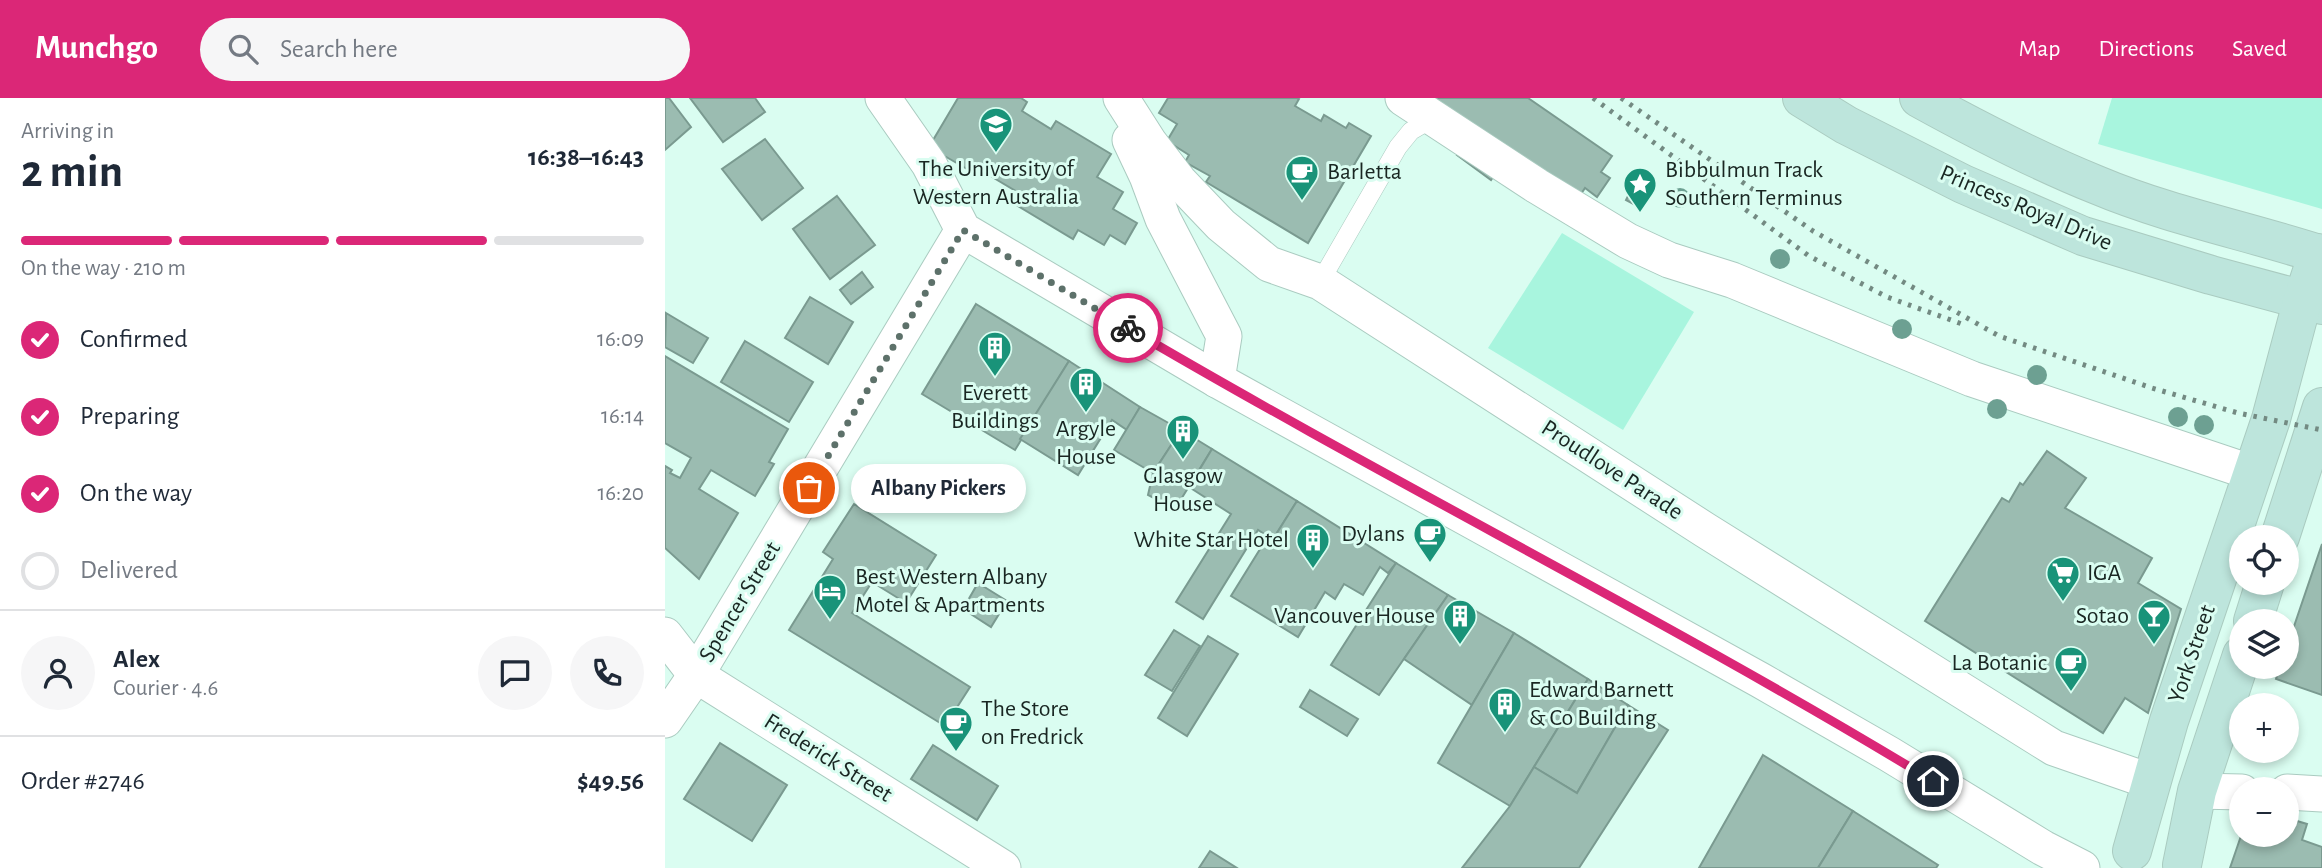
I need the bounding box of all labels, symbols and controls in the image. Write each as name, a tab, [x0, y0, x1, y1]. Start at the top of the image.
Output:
search box	[200, 18, 690, 81]
icon: search	[224, 30, 262, 68]
text: Munchgo	[35, 32, 158, 65]
text: Search here	[280, 36, 398, 62]
text: Map	[2018, 37, 2060, 61]
text: Directions	[2098, 37, 2194, 61]
text: Saved	[2232, 37, 2287, 61]
school or university icon: The University of Western Australia	[977, 105, 1015, 154]
text: Arriving in	[21, 120, 114, 143]
text: 16:38–16:43	[528, 144, 644, 170]
text: 2 min	[21, 149, 123, 195]
cafe icon: Barletta	[1283, 153, 1321, 202]
place label: The University of Western Australia	[913, 157, 1079, 209]
place label: Bibbulmun Track Southern Terminus	[1665, 158, 1843, 210]
place label: Barletta	[1327, 160, 1402, 184]
street label: Princess Royal Drive	[1936, 161, 2116, 255]
place icon: Bibbulmun Track Southern Terminus	[1621, 165, 1659, 214]
text: On the way · 210 m	[21, 257, 186, 280]
courier	[1093, 293, 1163, 363]
icon: bike	[1109, 309, 1147, 347]
icon: check	[21, 321, 59, 359]
text: Confirmed	[80, 326, 188, 352]
text: 16:09	[597, 328, 644, 351]
building icon: Everett Buildings	[976, 329, 1014, 378]
building icon: Argyle House	[1067, 365, 1105, 414]
place label: Everett Buildings	[951, 381, 1039, 433]
icon: check	[21, 398, 59, 436]
text: Preparing	[80, 403, 179, 429]
text: 16:14	[601, 405, 644, 428]
building icon: Glasgow House	[1164, 412, 1202, 461]
street label: Proudlove Parade	[1537, 415, 1687, 525]
place label: Argyle House	[1056, 417, 1116, 469]
pin	[779, 458, 839, 518]
callout: Albany Pickers	[851, 464, 1026, 512]
place label: Glasgow House	[1143, 464, 1223, 516]
icon: bag	[790, 469, 828, 507]
icon: check	[21, 475, 59, 513]
text: Albany Pickers	[871, 477, 1006, 500]
text: On the way	[80, 480, 192, 506]
text: 16:20	[597, 482, 644, 505]
cafe icon: Dylans	[1411, 515, 1449, 564]
building icon: White Star Hotel	[1294, 521, 1332, 570]
place label: Dylans	[1341, 522, 1405, 546]
map controls	[2229, 525, 2299, 847]
button: locate	[2229, 525, 2299, 595]
place label: White Star Hotel	[1134, 528, 1289, 552]
street label: Spencer Street	[695, 537, 785, 666]
supermarket icon: IGA	[2044, 554, 2082, 603]
text: Delivered	[80, 557, 178, 583]
place label: IGA	[2087, 561, 2121, 585]
place label: Best Western Albany Motel & Apartments	[855, 565, 1047, 617]
hotel icon: Best Western Albany Motel & Apartments	[811, 572, 849, 621]
building icon: Vancouver House	[1441, 597, 1479, 646]
bar icon: Sotao	[2135, 597, 2173, 646]
street label: York Street	[2164, 602, 2220, 706]
place label: Vancouver House	[1274, 604, 1435, 628]
place label: Sotao	[2076, 604, 2129, 628]
button: layers	[2229, 609, 2299, 679]
button: person	[21, 636, 95, 710]
button: chat	[478, 636, 552, 710]
button: phone	[570, 636, 644, 710]
cafe icon: La Botanic	[2052, 644, 2090, 693]
text: Alex	[113, 646, 160, 672]
place label: La Botanic	[1952, 651, 2047, 675]
text: Courier · 4.6	[113, 677, 218, 700]
place label: Edward Barnett & Co Building	[1529, 678, 1674, 730]
building icon: Edward Barnett & Co Building	[1486, 685, 1524, 734]
button: +	[2229, 693, 2299, 763]
place label: The Store on Fredrick	[981, 697, 1083, 749]
cafe icon: The Store on Fredrick	[937, 704, 975, 753]
street label: Frederick Street	[760, 709, 897, 807]
pin	[1903, 751, 1963, 811]
icon: home	[1914, 762, 1952, 800]
text: Order #2746	[21, 768, 145, 794]
text: $49.56	[577, 768, 644, 794]
button: −	[2229, 777, 2299, 847]

